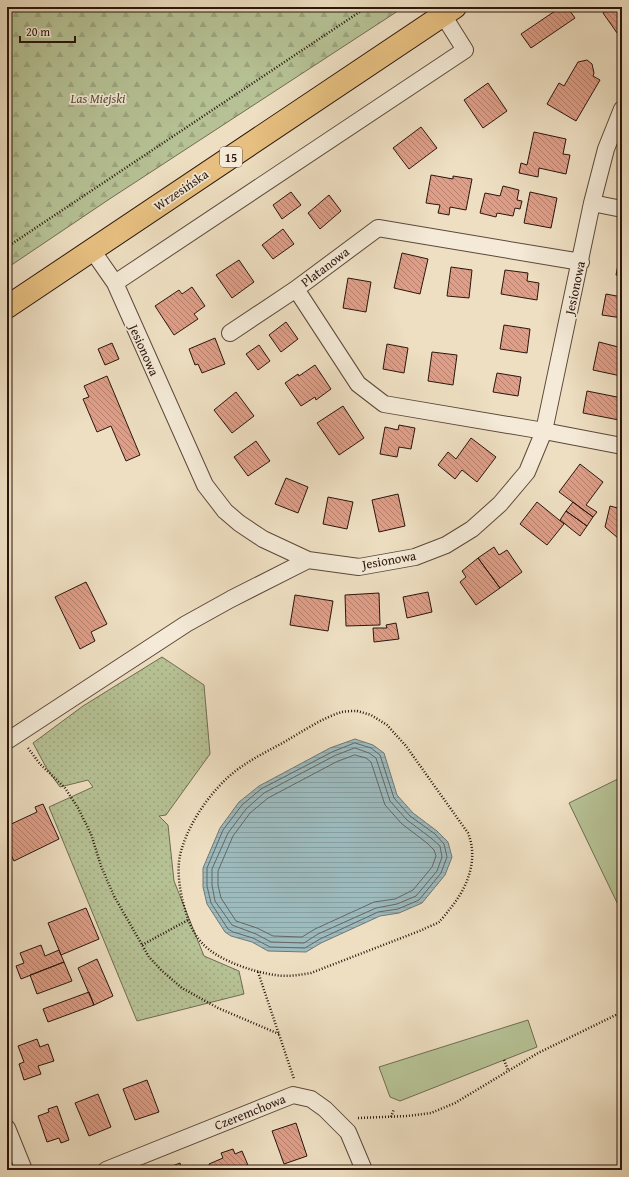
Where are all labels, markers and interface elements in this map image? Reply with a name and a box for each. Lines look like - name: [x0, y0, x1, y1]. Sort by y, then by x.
- scale bar: [20, 18, 75, 44]
- text: 20 m: [26, 23, 50, 40]
- park label: Las Miejski: [70, 89, 126, 108]
- road number: 15: [220, 147, 242, 167]
- street label: Wrzesińska: [150, 164, 213, 215]
- street label: Platanowa: [297, 242, 354, 292]
- street label: Jesionowa: [560, 259, 590, 319]
- street label: Jesionowa: [123, 319, 164, 380]
- street label: Jesionowa: [359, 546, 418, 574]
- street label: Czeremchowa: [212, 1089, 289, 1135]

